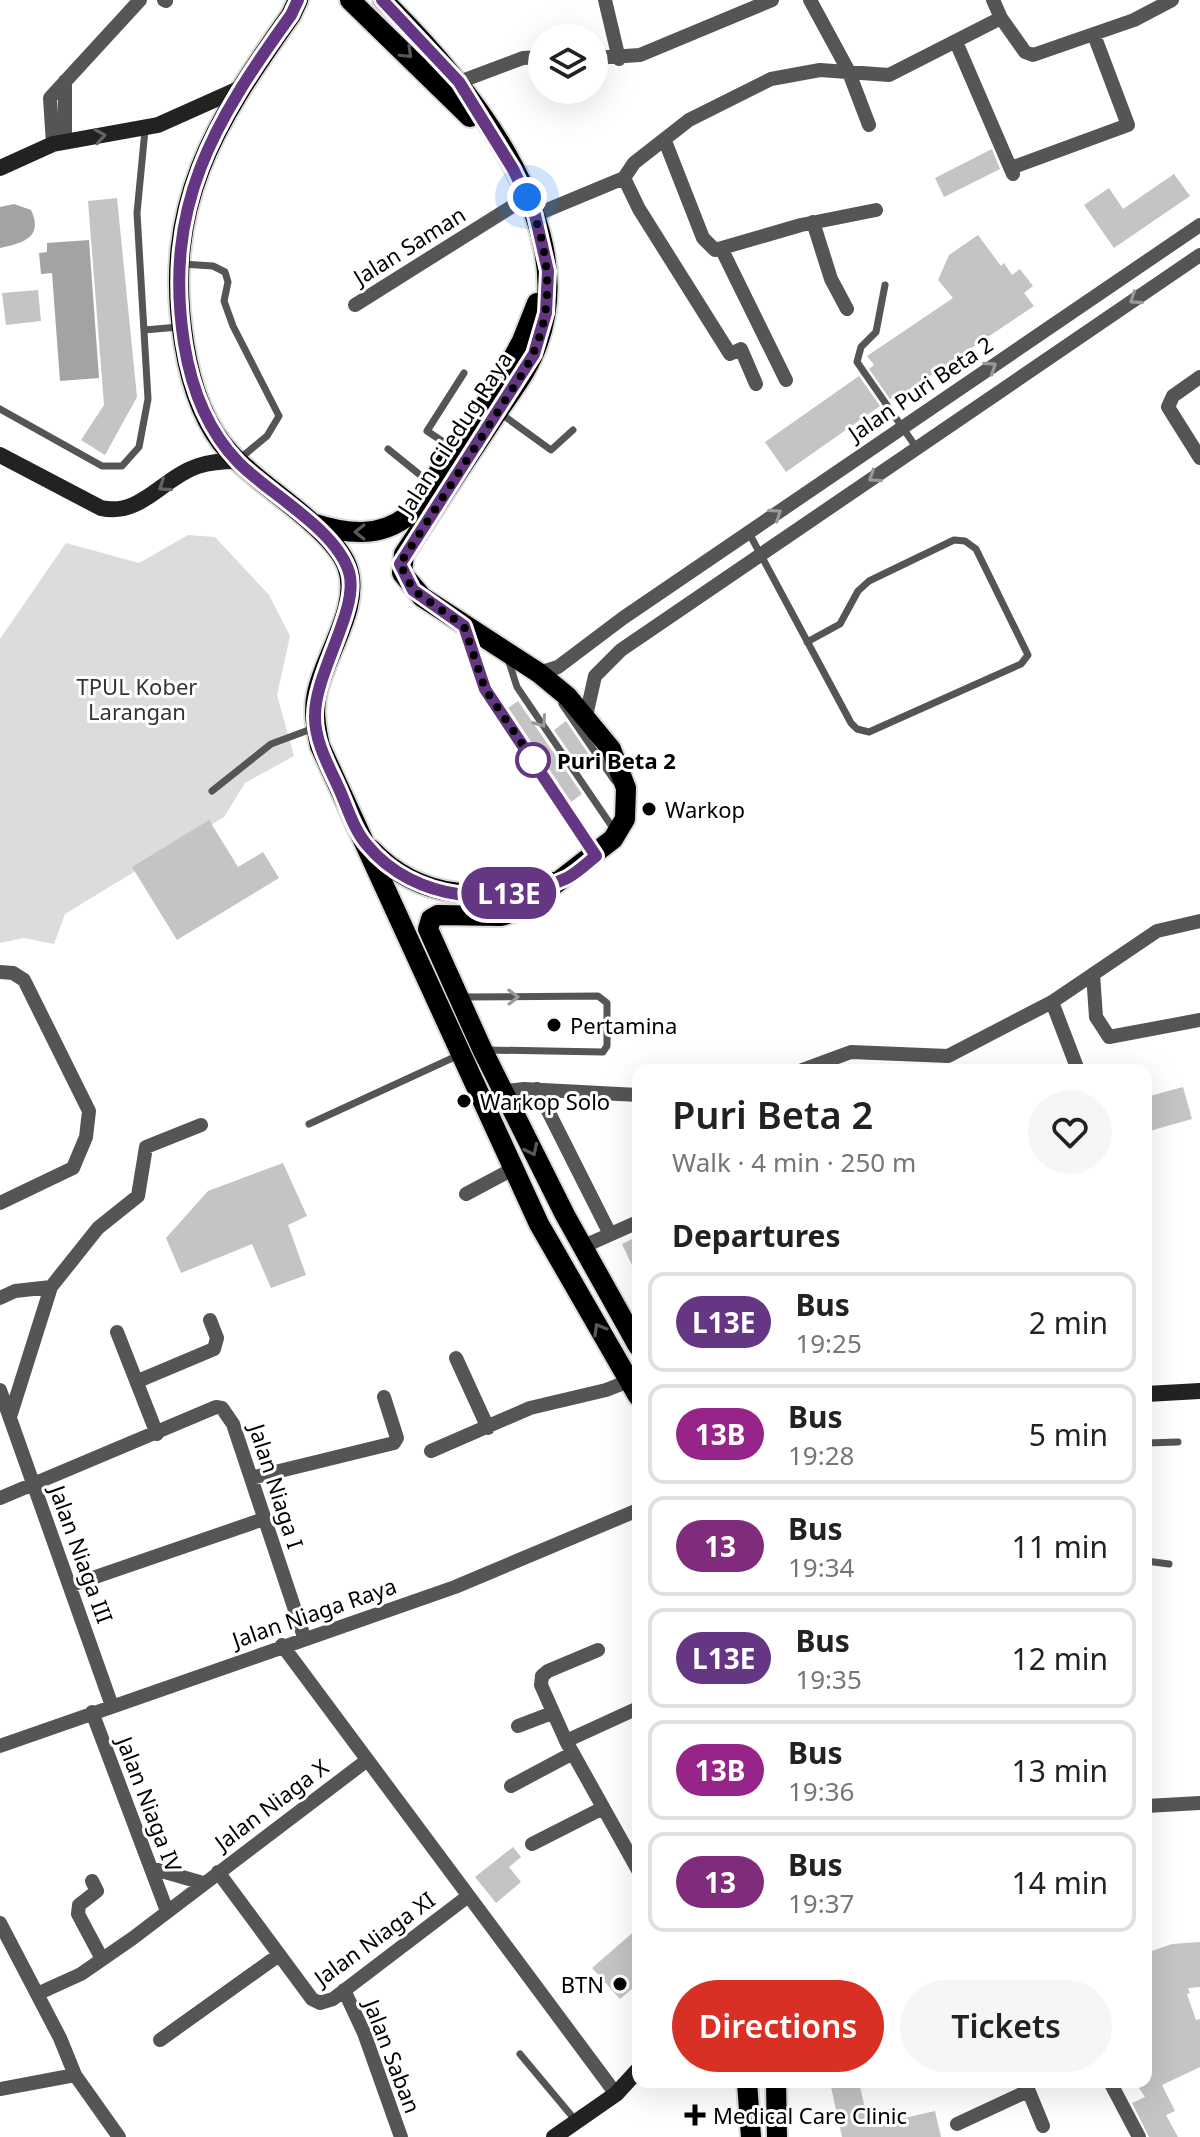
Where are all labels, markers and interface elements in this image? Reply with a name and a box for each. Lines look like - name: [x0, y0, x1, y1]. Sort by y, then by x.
- map controls: [528, 24, 608, 104]
- button: layers: [528, 24, 608, 104]
- one-way arrow: [398, 44, 412, 58]
- one-way arrow: [93, 128, 107, 145]
- your location: [507, 177, 547, 217]
- street label: Jalan Saman: [346, 199, 471, 292]
- one-way arrow: [1130, 289, 1144, 304]
- street label: Jalan Puri Beta 2: [840, 328, 998, 449]
- street label: Jalan Ciledug Raya: [389, 345, 518, 522]
- one-way arrow: [982, 361, 996, 376]
- one-way arrow: [869, 467, 883, 482]
- one-way arrow: [159, 476, 173, 491]
- one-way arrow: [768, 509, 782, 524]
- one-way arrow: [353, 523, 366, 541]
- park label: TPUL Kober Larangan: [77, 671, 197, 726]
- one-way arrow: [531, 714, 546, 728]
- marker: Puri Beta 2: [516, 743, 550, 777]
- place label: Puri Beta 2: [557, 745, 676, 775]
- place label: Warkop: [665, 794, 745, 824]
- marker: Warkop: [640, 800, 658, 818]
- line badge: L13E: [453, 867, 565, 919]
- text: L13E: [477, 874, 541, 912]
- one-way arrow: [507, 988, 520, 1005]
- place label: Pertamina: [570, 1010, 677, 1040]
- marker: Pertamina: [545, 1016, 563, 1034]
- place label: Warkop Solo: [480, 1086, 610, 1116]
- text: Puri Beta 2: [672, 1088, 873, 1140]
- button: heart: [1028, 1090, 1112, 1174]
- marker: Warkop Solo: [455, 1092, 473, 1110]
- one-way arrow: [523, 1141, 538, 1156]
- text: Walk · 4 min · 250 m: [672, 1144, 916, 1180]
- text: Departures: [672, 1215, 841, 1256]
- text: Bus: [795, 1284, 850, 1325]
- text: 2 min: [1029, 1302, 1108, 1343]
- text: L13E: [692, 1303, 755, 1341]
- one-way arrow: [593, 1323, 609, 1338]
- text: 19:25: [795, 1325, 862, 1361]
- text: Bus: [788, 1396, 843, 1437]
- text: 5 min: [1029, 1414, 1108, 1455]
- text: 13B: [695, 1415, 745, 1453]
- street label: Jalan Niaga I: [242, 1418, 311, 1552]
- text: 19:28: [788, 1437, 854, 1473]
- street label: Jalan Niaga III: [43, 1479, 121, 1627]
- text: Bus: [788, 1508, 843, 1549]
- text: 11 min: [1012, 1526, 1108, 1567]
- text: 13: [704, 1527, 736, 1565]
- text: 19:34: [788, 1549, 854, 1585]
- street label: Jalan Niaga Raya: [226, 1570, 400, 1655]
- text: Bus: [795, 1620, 850, 1661]
- text: 12 min: [1012, 1638, 1108, 1679]
- text: L13E: [692, 1639, 755, 1677]
- text: 19:35: [795, 1661, 862, 1697]
- street label: Jalan Niaga IV: [110, 1730, 190, 1877]
- text: Bus: [788, 1732, 843, 1773]
- text: 13 min: [1012, 1750, 1108, 1791]
- street label: Jalan Niaga X: [207, 1751, 334, 1858]
- text: 13B: [695, 1751, 745, 1789]
- text: 19:36: [788, 1773, 854, 1809]
- text: Bus: [788, 1844, 843, 1885]
- text: 14 min: [1012, 1862, 1108, 1903]
- text: 13: [704, 1863, 736, 1901]
- street label: Jalan Niaga XI: [306, 1884, 440, 1993]
- text: 19:37: [788, 1885, 854, 1921]
- place label: BTN: [561, 1969, 604, 1999]
- marker: BTN: [611, 1975, 629, 1993]
- button: Directions: [672, 1980, 884, 2072]
- button: Tickets: [900, 1980, 1112, 2072]
- street label: Jalan Saban: [357, 1993, 428, 2117]
- place label: Medical Care Clinic: [713, 2100, 907, 2130]
- marker: Medical Care Clinic: [684, 2104, 706, 2126]

